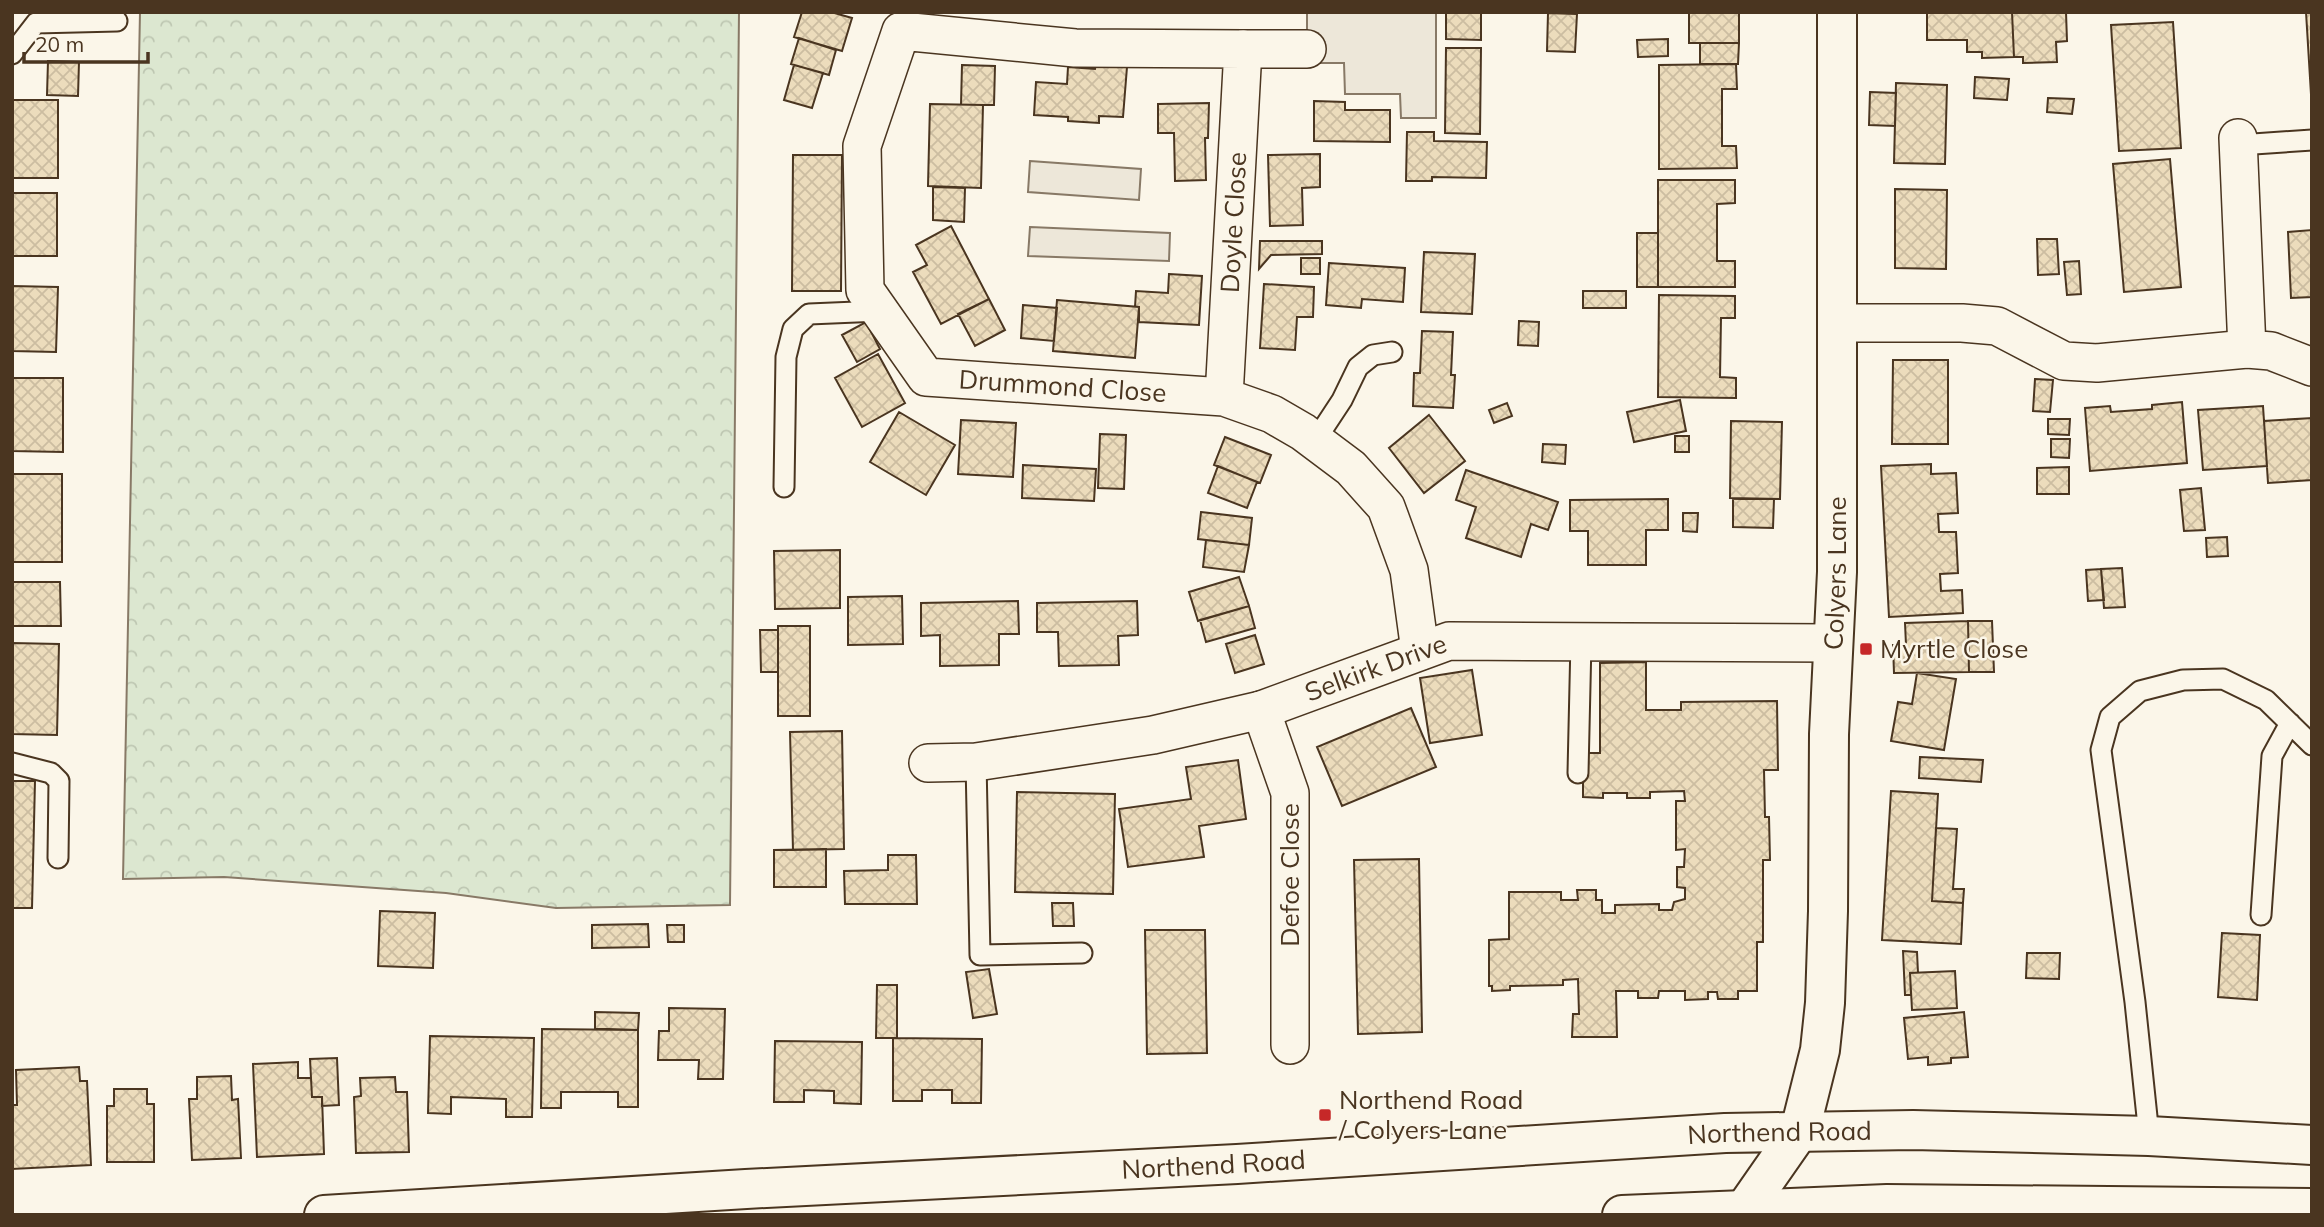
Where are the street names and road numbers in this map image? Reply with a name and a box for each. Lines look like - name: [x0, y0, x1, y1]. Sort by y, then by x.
- street label: Doyle Close: [1213, 151, 1253, 294]
- street label: Drummond Close: [958, 362, 1168, 409]
- street label: Colyers Lane: [1816, 496, 1853, 651]
- street label: Selkirk Drive: [1300, 626, 1451, 709]
- street label: Defoe Close: [1273, 803, 1306, 947]
- street label: Northend Road: [1686, 1114, 1872, 1151]
- street label: Northend Road: [1121, 1143, 1307, 1186]

